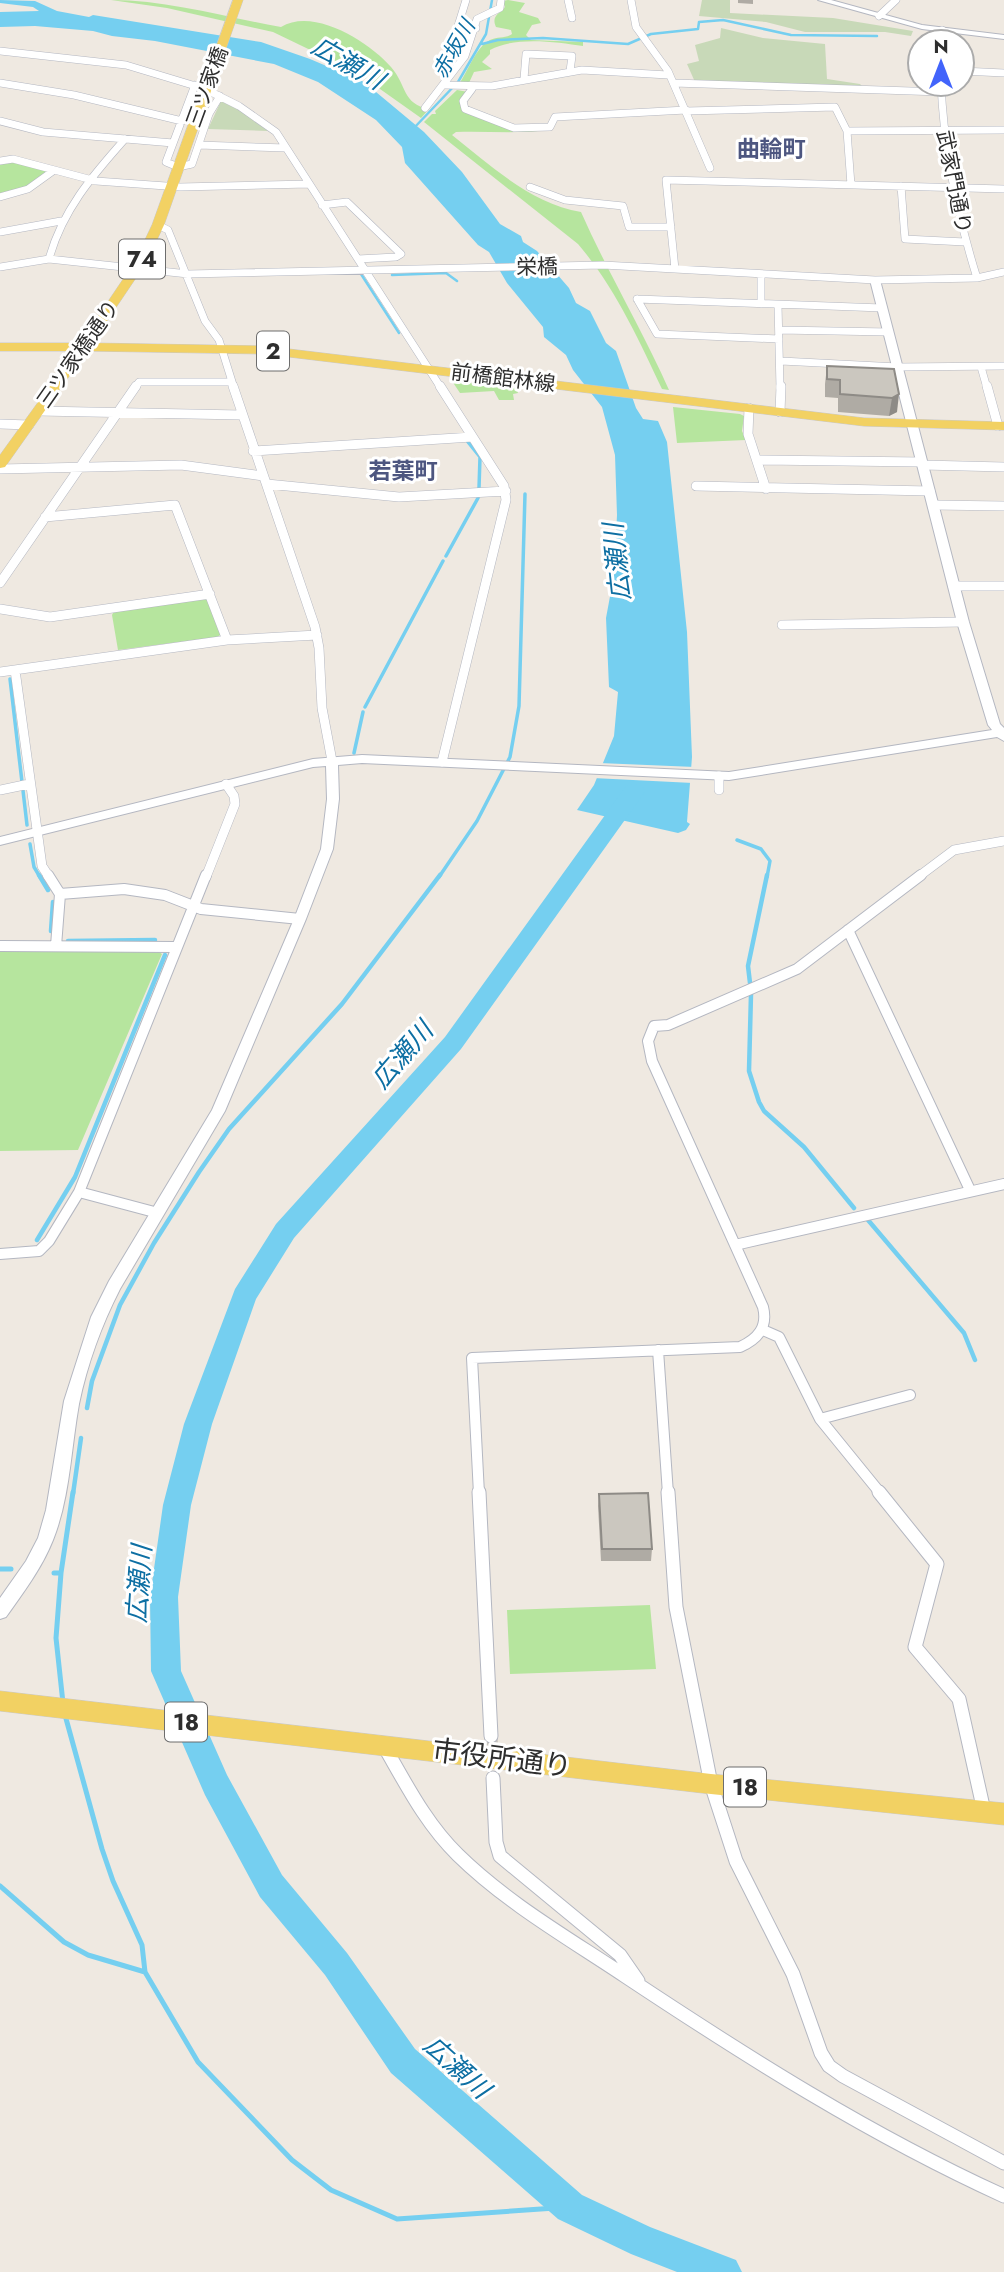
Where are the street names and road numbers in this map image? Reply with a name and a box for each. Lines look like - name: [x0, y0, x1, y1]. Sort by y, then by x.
- street label: 三ツ家橋: [179, 42, 235, 132]
- street label: 武家門通り: [929, 128, 979, 236]
- road number: 74: [119, 240, 165, 278]
- street label: 栄橋: [516, 252, 558, 282]
- street label: 三ツ家橋通り: [30, 294, 126, 414]
- road number: 2: [257, 332, 289, 370]
- street label: 前橋館林線: [449, 357, 557, 399]
- road number: 18: [165, 1702, 207, 1742]
- street label: 市役所通り: [430, 1730, 574, 1787]
- road number: 18: [724, 1768, 766, 1806]

